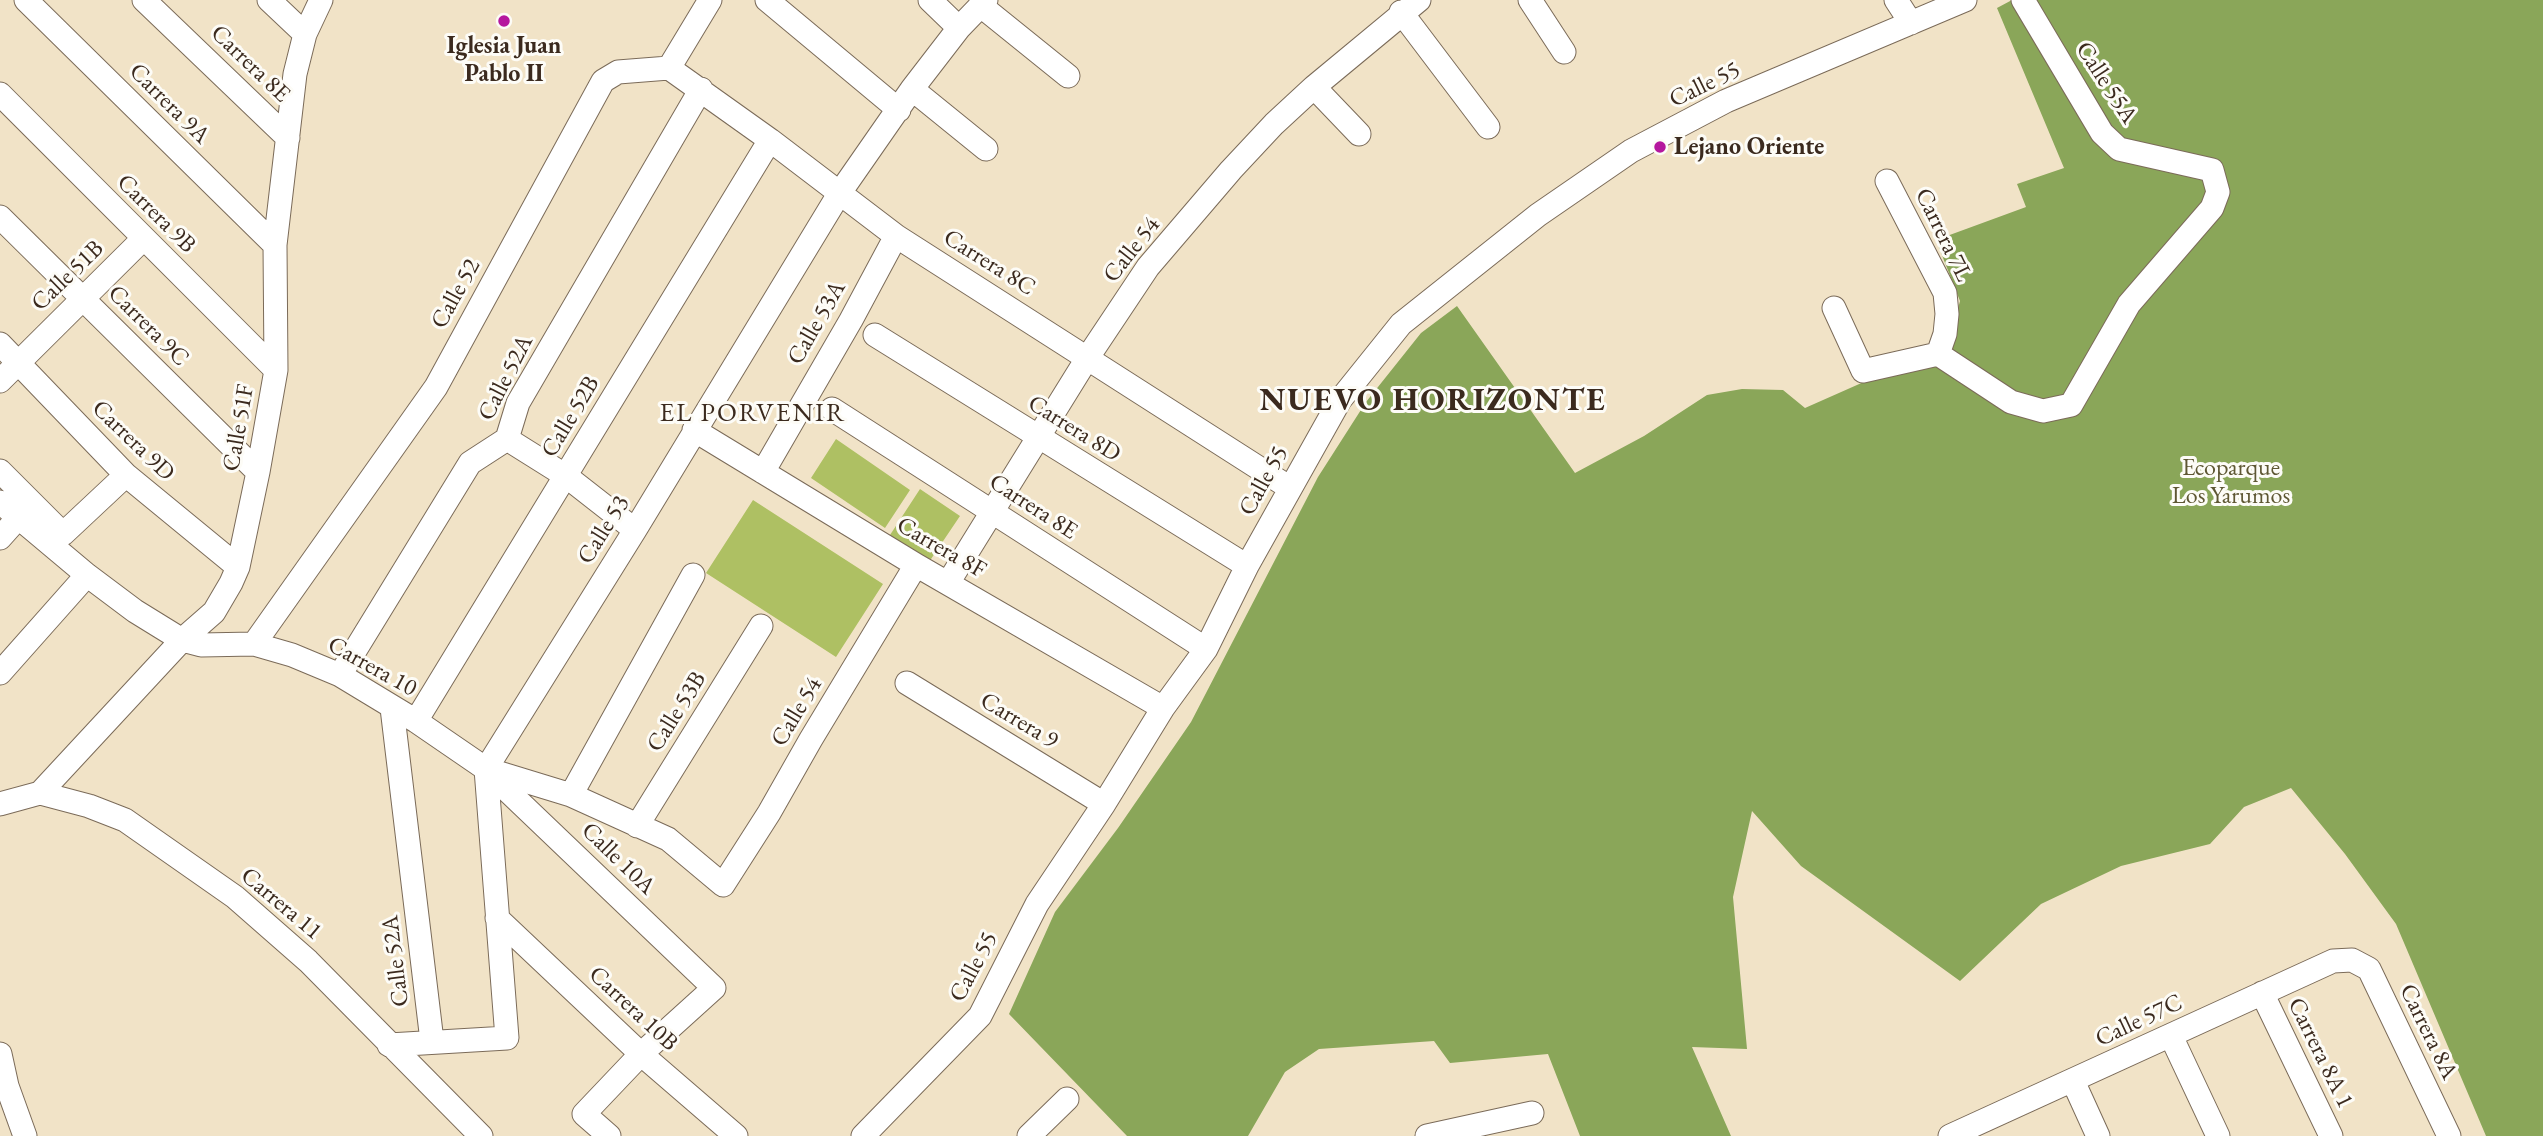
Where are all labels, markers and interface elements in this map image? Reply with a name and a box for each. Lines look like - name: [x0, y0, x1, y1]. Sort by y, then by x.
- marker: Iglesia Juan Pablo II: [496, 13, 512, 29]
- street label: Carrera 8E: [204, 19, 296, 109]
- place label: Iglesia Juan Pablo II: [447, 32, 561, 88]
- street label: Calle 55A: [2069, 37, 2143, 129]
- street label: Calle 55: [1665, 56, 1745, 114]
- street label: Carrera 9A: [123, 58, 215, 150]
- place label: Lejano Oriente: [1674, 133, 1824, 161]
- marker: Lejano Oriente: [1652, 139, 1668, 155]
- street label: Carrera 9B: [110, 168, 202, 260]
- street label: Carrera 7L: [1908, 184, 1978, 286]
- street label: Calle 54: [1097, 211, 1167, 289]
- street label: Carrera 8C: [938, 224, 1040, 302]
- street label: Calle 51B: [26, 235, 110, 317]
- street label: Calle 52: [425, 254, 487, 334]
- street label: Calle 53A: [782, 276, 852, 370]
- street label: Carrera 9C: [101, 279, 195, 373]
- street label: Calle 52A: [472, 331, 540, 425]
- street label: Calle 52B: [536, 371, 606, 463]
- street label: Calle 51F: [217, 382, 261, 474]
- district label: NUEVO HORIZONTE: [1261, 382, 1605, 420]
- street label: Carrera 8D: [1022, 389, 1126, 469]
- street label: Carrera 9D: [86, 395, 180, 487]
- district label: EL PORVENIR: [661, 398, 845, 430]
- street label: Calle 55: [1233, 441, 1295, 521]
- park label: Ecoparque Los Yarumos: [2172, 454, 2290, 510]
- street label: Carrera 8E: [983, 468, 1083, 546]
- street label: Calle 53: [572, 490, 636, 570]
- street label: Carrera 8F: [891, 511, 991, 585]
- street label: Carrera 10: [322, 631, 422, 703]
- street label: Calle 53B: [641, 666, 713, 758]
- street label: Calle 54: [765, 672, 829, 752]
- street label: Carrera 9: [975, 687, 1063, 755]
- street label: Calle 10A: [575, 817, 661, 901]
- street label: Carrera 11: [234, 862, 328, 946]
- street label: Calle 52A: [376, 914, 416, 1008]
- street label: Calle 55: [944, 927, 1004, 1007]
- street label: Carrera 10B: [582, 960, 684, 1058]
- street label: Carrera 8A: [2393, 980, 2463, 1084]
- street label: Calle 57C: [2091, 988, 2187, 1054]
- street label: Carrera 8A 1: [2281, 993, 2359, 1113]

